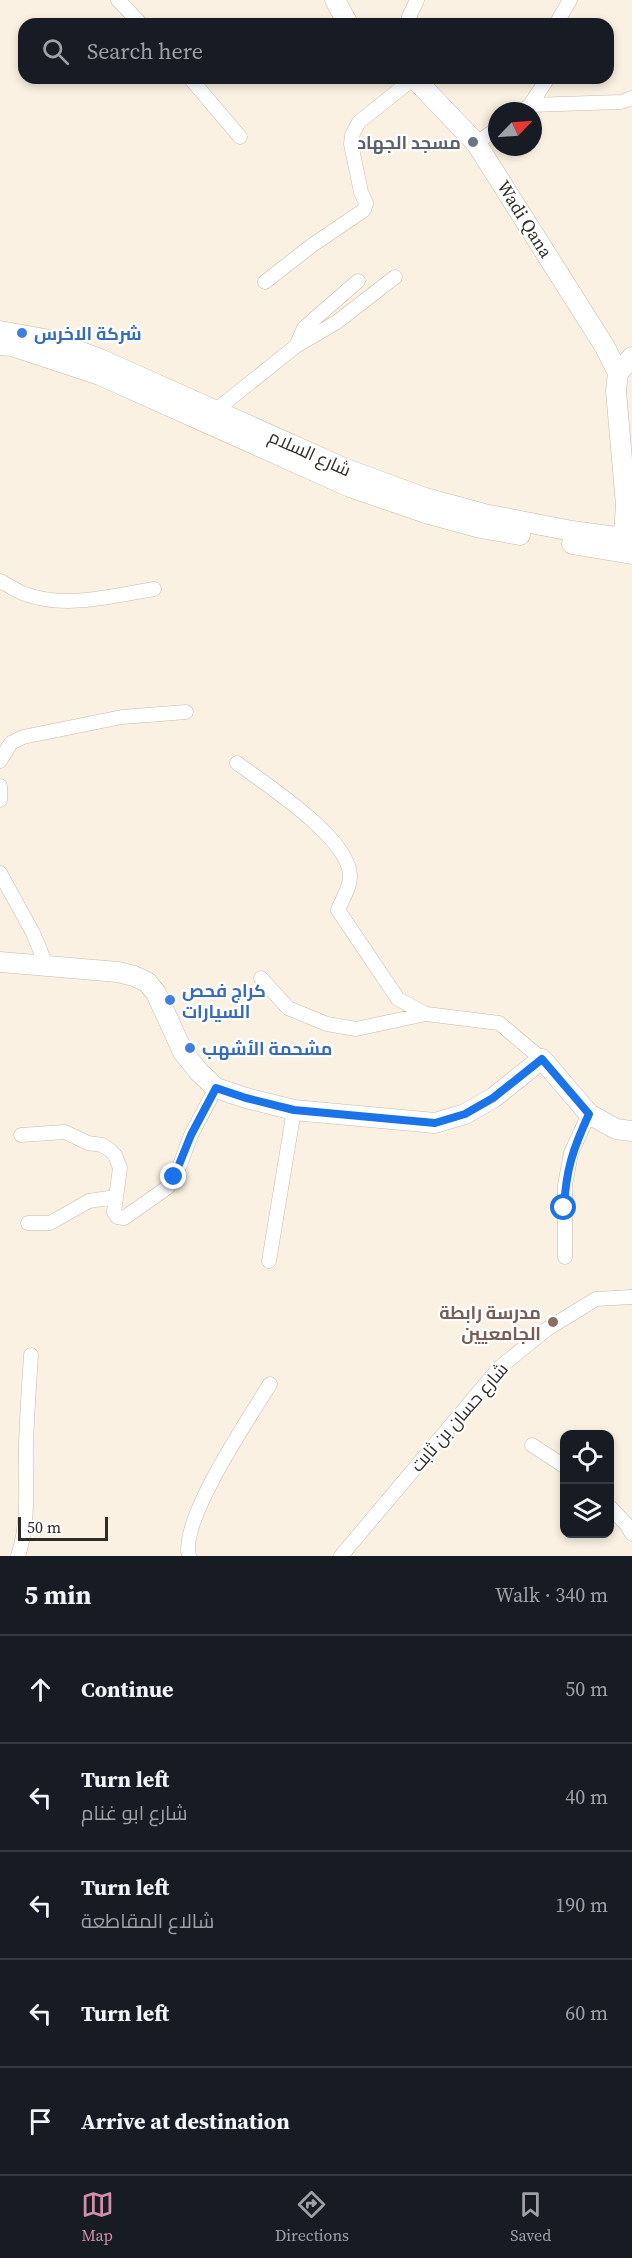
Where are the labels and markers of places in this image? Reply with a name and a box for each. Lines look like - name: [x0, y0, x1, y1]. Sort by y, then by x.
- place label: مسجد الجهاد: [357, 130, 461, 155]
- marker: مسجد الجهاد: [466, 135, 480, 149]
- place label: شركة الاخرس: [34, 321, 142, 346]
- marker: شركة الاخرس: [15, 326, 29, 340]
- place label: كراج فحص السيارات: [182, 978, 266, 1024]
- marker: كراج فحص السيارات: [163, 993, 177, 1007]
- place label: مشحمة الأشهب: [202, 1036, 332, 1061]
- marker: مشحمة الأشهب: [183, 1041, 197, 1055]
- place label: مدرسة رابطة الجامعيين: [439, 1300, 541, 1346]
- marker: مدرسة رابطة الجامعيين: [546, 1315, 560, 1329]

